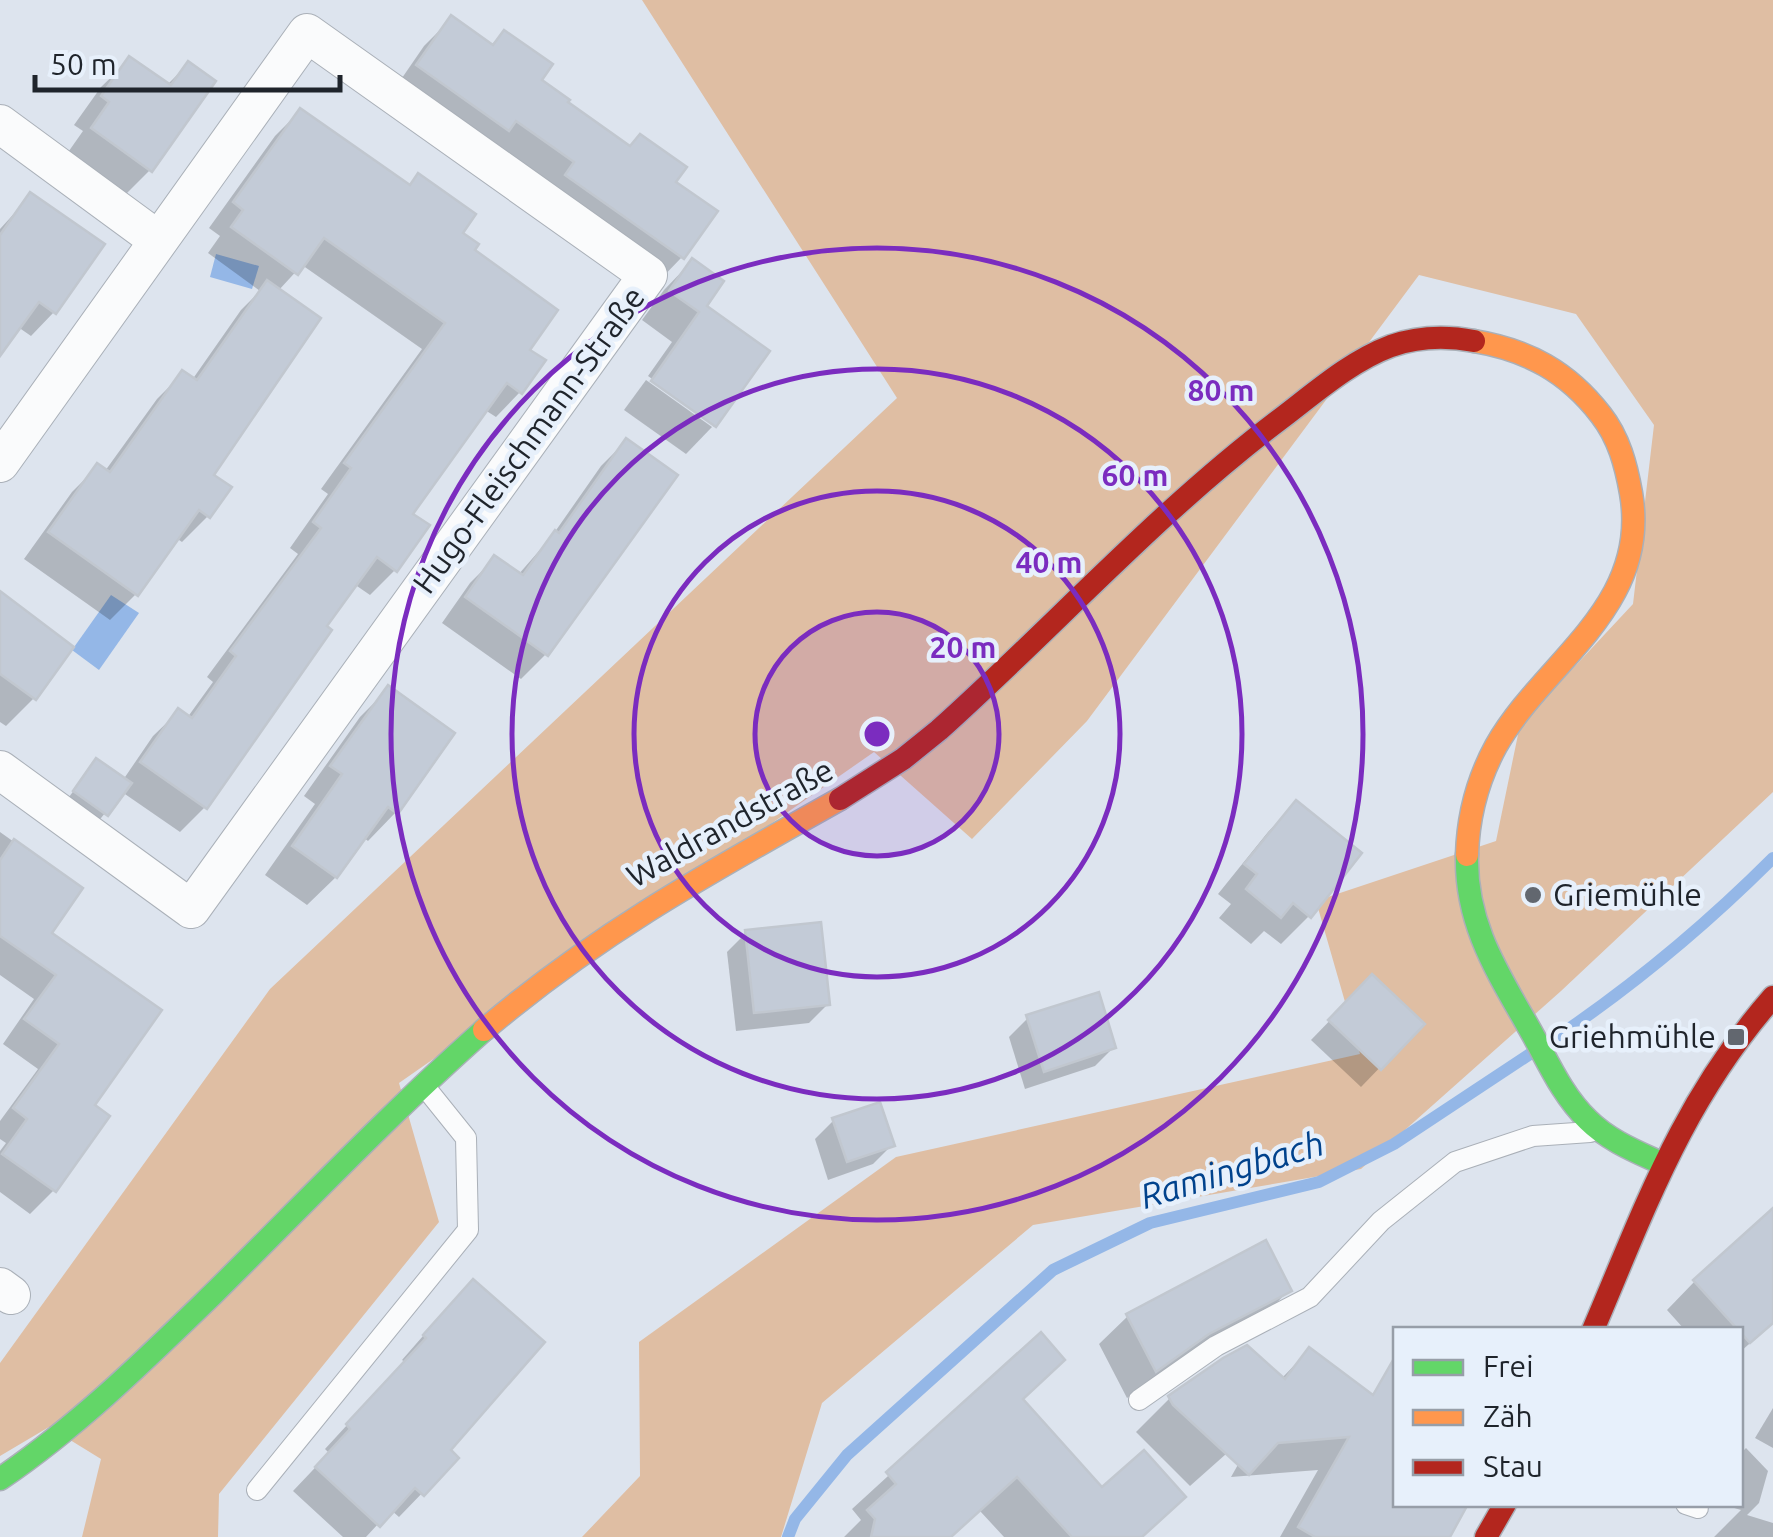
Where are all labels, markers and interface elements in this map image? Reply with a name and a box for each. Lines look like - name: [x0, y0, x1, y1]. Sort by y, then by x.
- scale bar: [35, 30, 340, 92]
- text: 50 m: [50, 47, 117, 81]
- street label: Hugo-Fleischmann-Straße: [405, 279, 651, 599]
- text: 80 m: [1188, 373, 1254, 407]
- text: 60 m: [1102, 458, 1168, 492]
- text: 40 m: [1016, 545, 1082, 579]
- text: 20 m: [930, 630, 996, 664]
- centre of rings: [859, 716, 895, 752]
- street label: Waldrandstraße: [620, 751, 839, 894]
- place label: Griemühle: [1553, 876, 1702, 912]
- marker: Griemühle: [1522, 884, 1544, 906]
- place label: Griehmühle: [1549, 1018, 1716, 1054]
- marker: Griehmühle: [1725, 1026, 1747, 1048]
- water label: Ramingbach: [1135, 1122, 1328, 1216]
- legend: [1393, 1327, 1743, 1507]
- text: Frei: [1483, 1349, 1533, 1383]
- text: Zäh: [1483, 1399, 1533, 1433]
- text: Stau: [1483, 1449, 1543, 1483]

